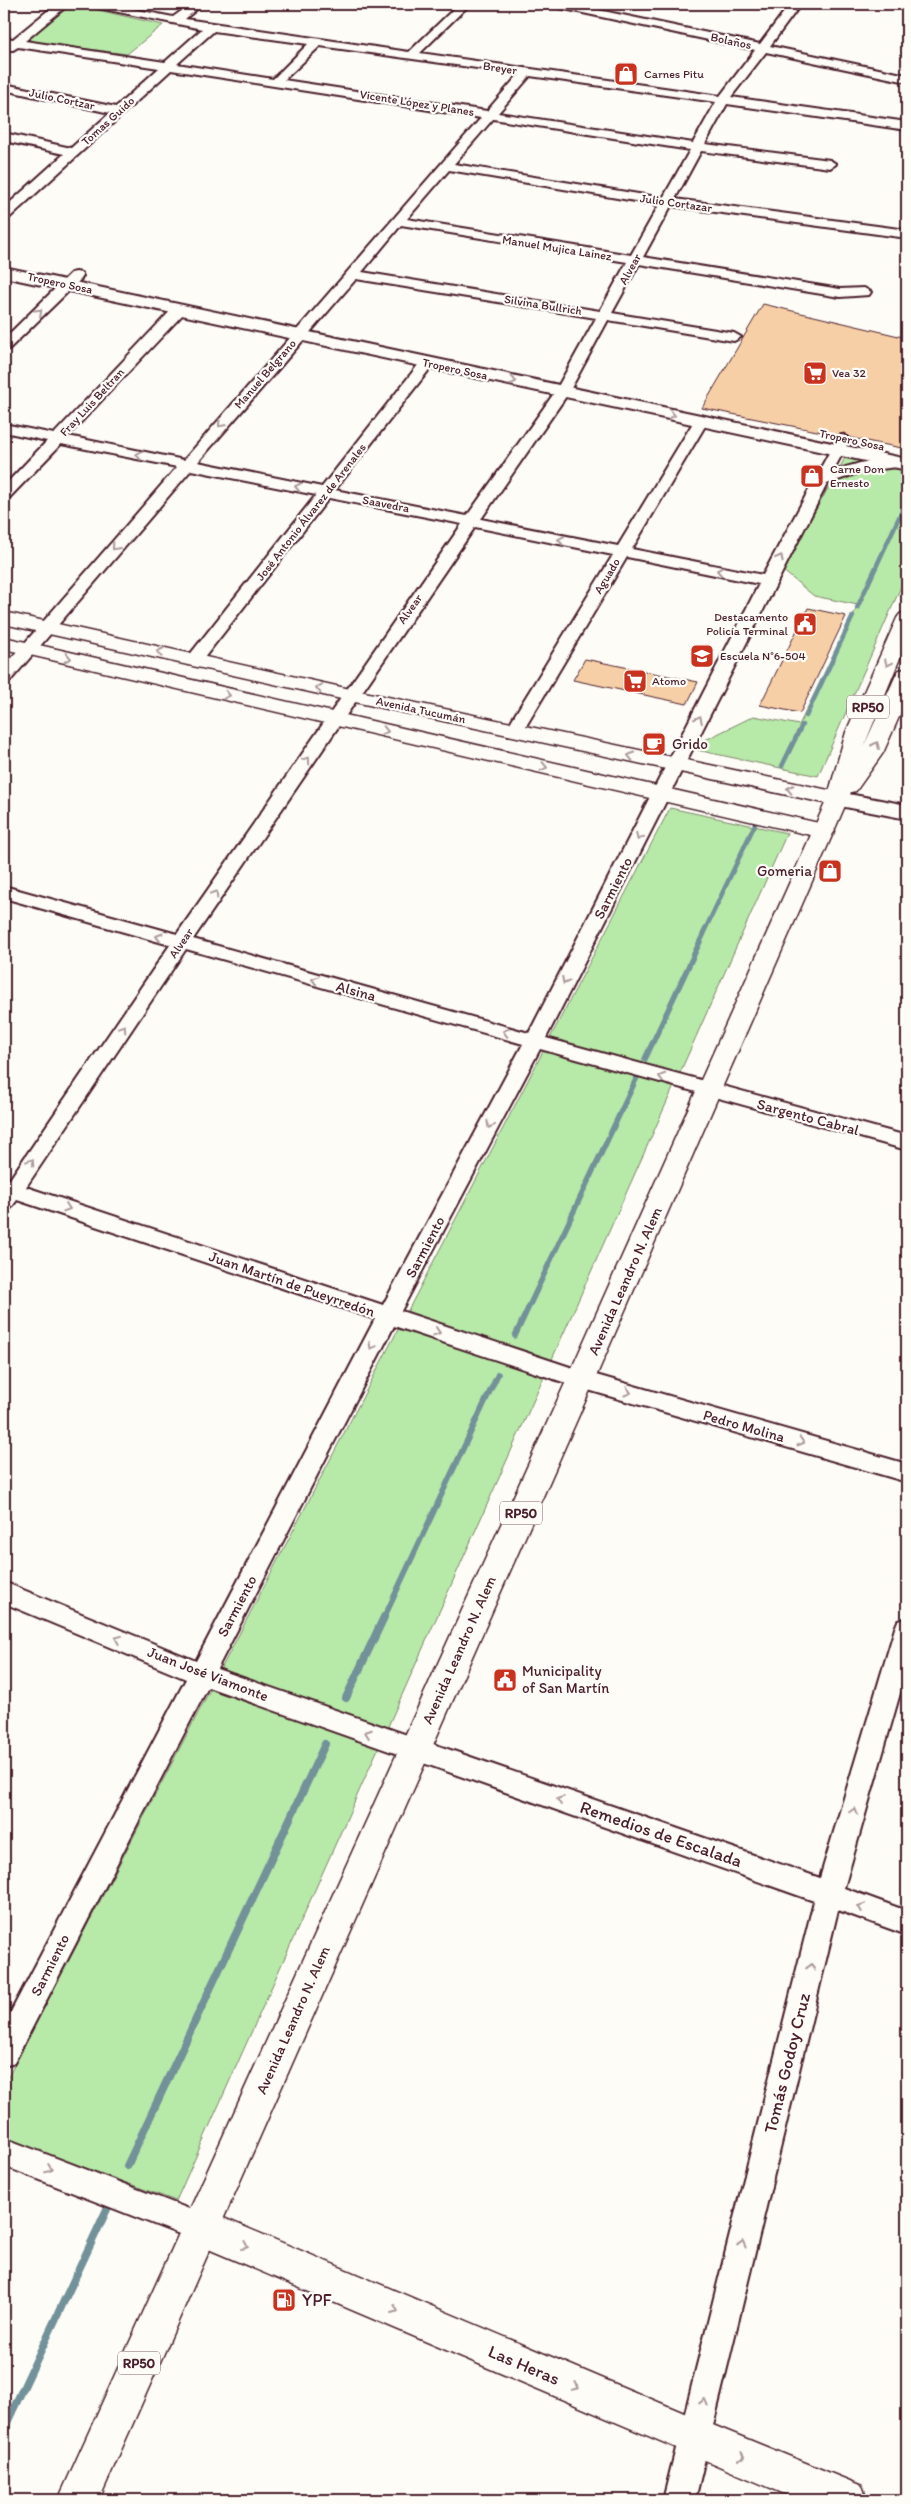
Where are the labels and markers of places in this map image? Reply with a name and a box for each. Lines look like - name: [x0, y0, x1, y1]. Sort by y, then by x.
- shop icon: Carnes Pitu: [613, 61, 639, 87]
- place label: Carnes Pitu: [644, 67, 704, 81]
- supermarket icon: Vea 32: [802, 360, 828, 386]
- place label: Vea 32: [832, 366, 866, 380]
- place label: Carne Don Ernesto: [830, 462, 884, 490]
- shop icon: Carne Don Ernesto: [799, 463, 825, 489]
- place label: Destacamento Policía Terminal: [706, 610, 789, 638]
- public building icon: Destacamento Policía Terminal: [792, 611, 818, 637]
- school or university icon: Escuela N°6-504: [689, 643, 715, 669]
- place label: Escuela N°6-504: [720, 649, 806, 663]
- supermarket icon: Atomo: [622, 668, 648, 694]
- place label: Atomo: [652, 674, 686, 688]
- cafe icon: Grido: [641, 731, 667, 757]
- place label: Grido: [672, 735, 708, 753]
- shop icon: Gomeria: [817, 858, 843, 884]
- place label: Gomeria: [757, 862, 812, 880]
- place label: Municipality of San Martín: [522, 1662, 609, 1697]
- public building icon: Municipality of San Martín: [492, 1667, 518, 1693]
- fuel station icon: YPF: [271, 2287, 297, 2313]
- place label: YPF: [302, 2289, 333, 2311]

